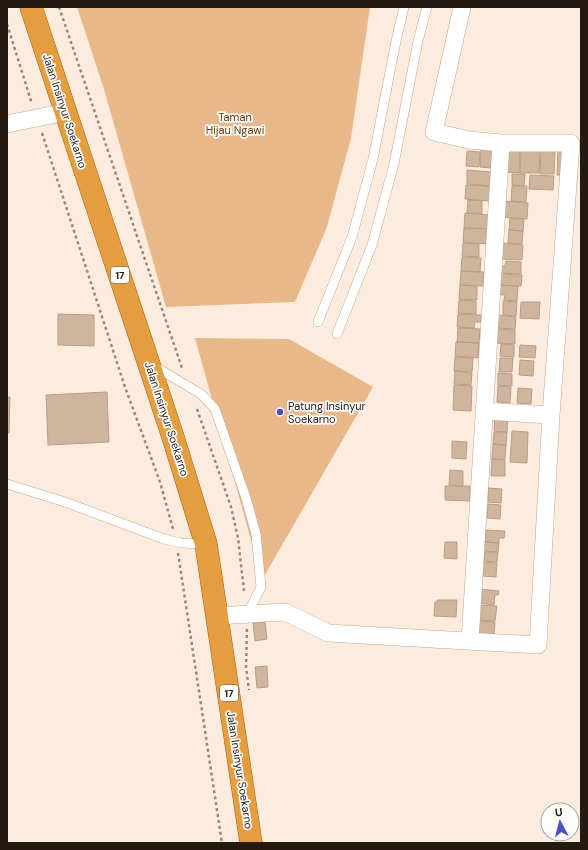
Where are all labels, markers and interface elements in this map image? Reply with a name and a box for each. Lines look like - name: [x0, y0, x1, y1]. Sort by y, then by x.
- street label: Jalan Insinyur Soekarno: [40, 52, 90, 170]
- park label: Taman Hijau Ngawi: [206, 110, 264, 137]
- road number: 17: [111, 267, 129, 283]
- street label: Jalan Insinyur Soekarno: [142, 360, 192, 478]
- place label: Patung Insinyur Soekarno: [288, 399, 366, 426]
- marker: Patung Insinyur Soekarno: [275, 407, 285, 417]
- road number: 17: [220, 685, 238, 701]
- street label: Jalan Insinyur Soekarno: [224, 710, 256, 830]
- north arrow: [540, 802, 580, 842]
- text: U: [554, 805, 563, 819]

